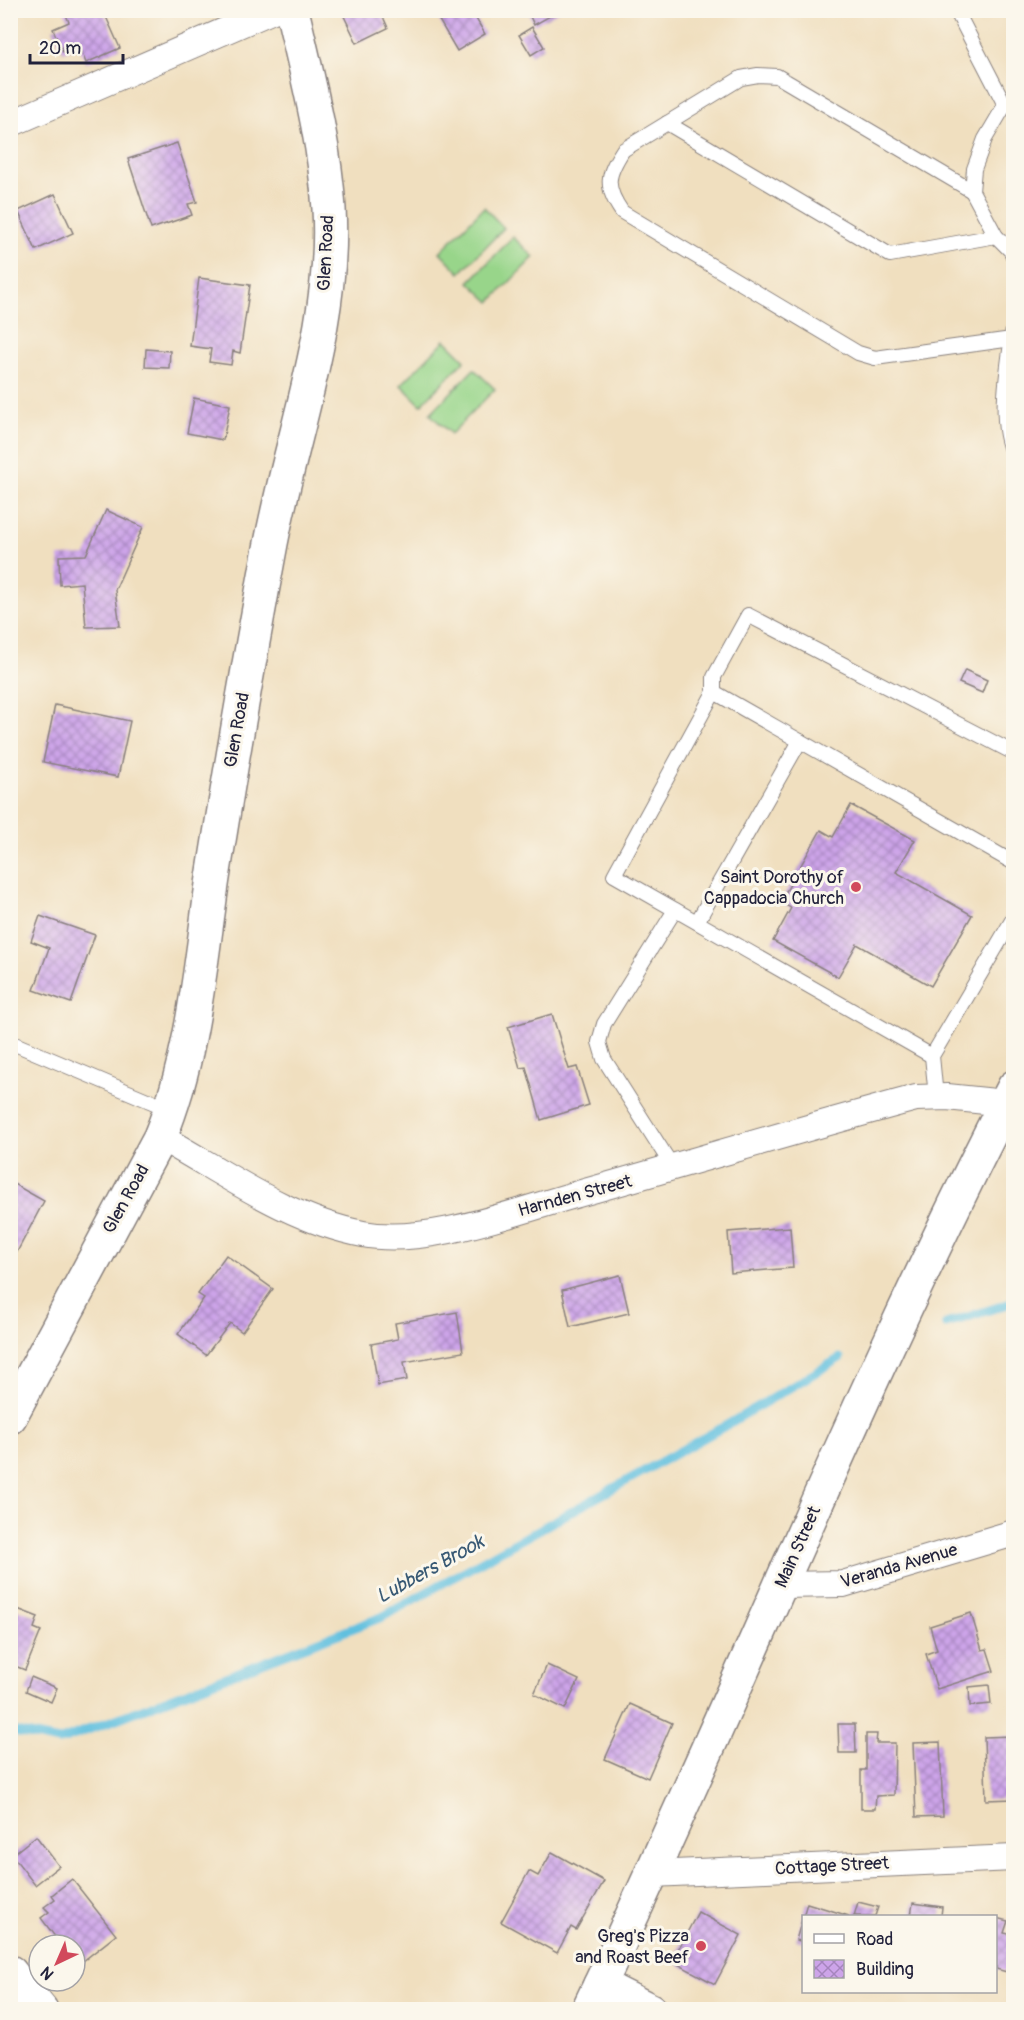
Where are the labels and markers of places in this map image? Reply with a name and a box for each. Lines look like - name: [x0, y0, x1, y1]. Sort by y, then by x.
- place label: Saint Dorothy of Cappadocia Church: [704, 866, 845, 910]
- marker: Saint Dorothy of Cappadocia Church: [849, 880, 863, 894]
- place label: Greg's Pizza and Roast Beef: [575, 1925, 690, 1969]
- marker: Greg's Pizza and Roast Beef: [694, 1939, 708, 1953]

